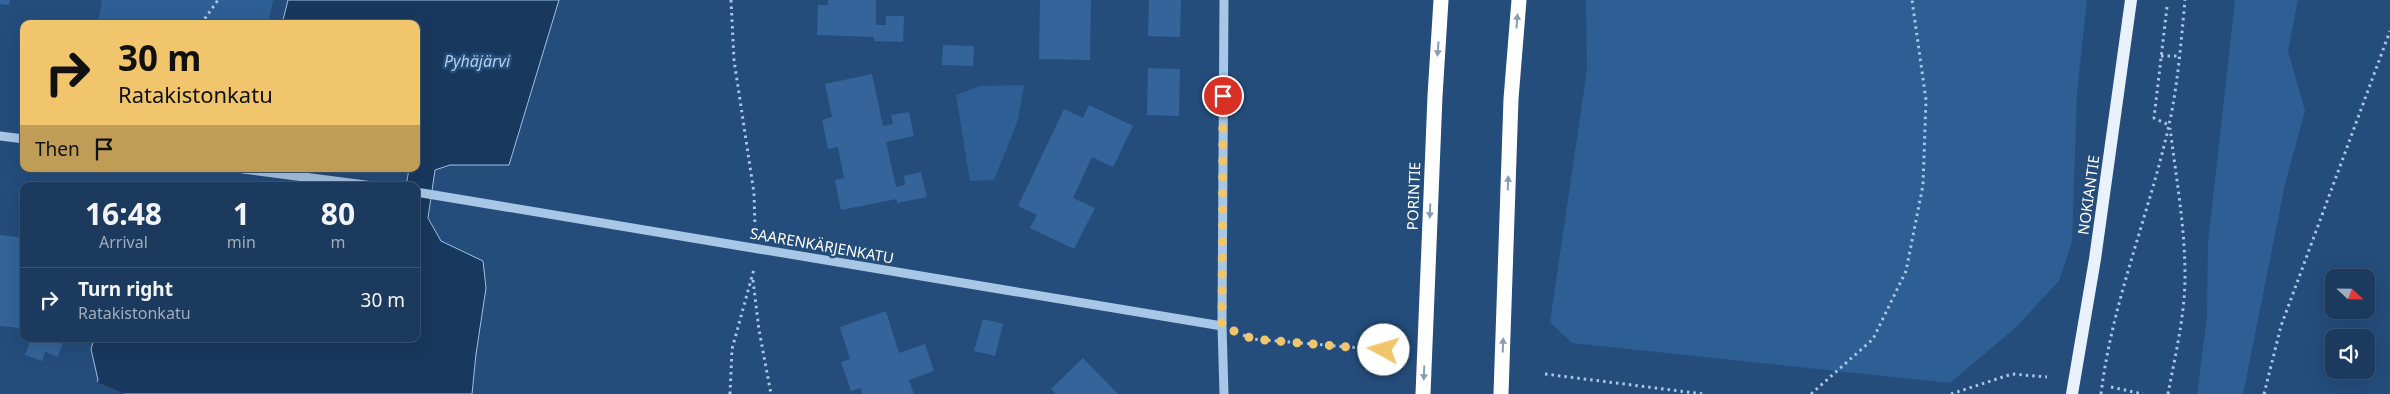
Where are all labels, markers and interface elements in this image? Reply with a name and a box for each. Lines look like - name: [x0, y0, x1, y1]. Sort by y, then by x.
- one-way arrow: [1514, 12, 1522, 28]
- text: 30 m: [118, 34, 201, 81]
- icon: right: [35, 40, 100, 105]
- one-way arrow: [1434, 41, 1442, 57]
- water label: Pyhäjärvi: [444, 50, 511, 72]
- pin: [1202, 75, 1244, 117]
- text: Ratakistonkatu: [118, 79, 273, 109]
- icon: arrive: [1209, 82, 1237, 110]
- icon: arrive: [90, 135, 118, 163]
- text: Then: [35, 136, 80, 162]
- street label: NOKIANTIE: [2073, 154, 2103, 236]
- street label: PORINTIE: [1402, 161, 1424, 231]
- one-way arrow: [1505, 175, 1513, 191]
- text: 16:48: [85, 193, 162, 234]
- text: 1: [233, 193, 250, 234]
- text: 80: [321, 193, 355, 234]
- one-way arrow: [1426, 203, 1434, 219]
- street label: SAARENKÄRJENKATU: [749, 223, 895, 267]
- text: Arrival: [99, 231, 148, 253]
- text: min: [227, 231, 256, 253]
- text: m: [330, 231, 345, 253]
- north arrow: [2325, 269, 2375, 319]
- map controls: [2325, 269, 2375, 379]
- text: Turn right: [78, 276, 173, 302]
- icon: right: [35, 286, 63, 314]
- text: 30 m: [361, 287, 405, 313]
- text: Ratakistonkatu: [78, 302, 191, 324]
- position arrow: [1357, 323, 1409, 375]
- button: sound: [2325, 329, 2375, 379]
- one-way arrow: [1499, 337, 1507, 353]
- one-way arrow: [1419, 366, 1427, 382]

